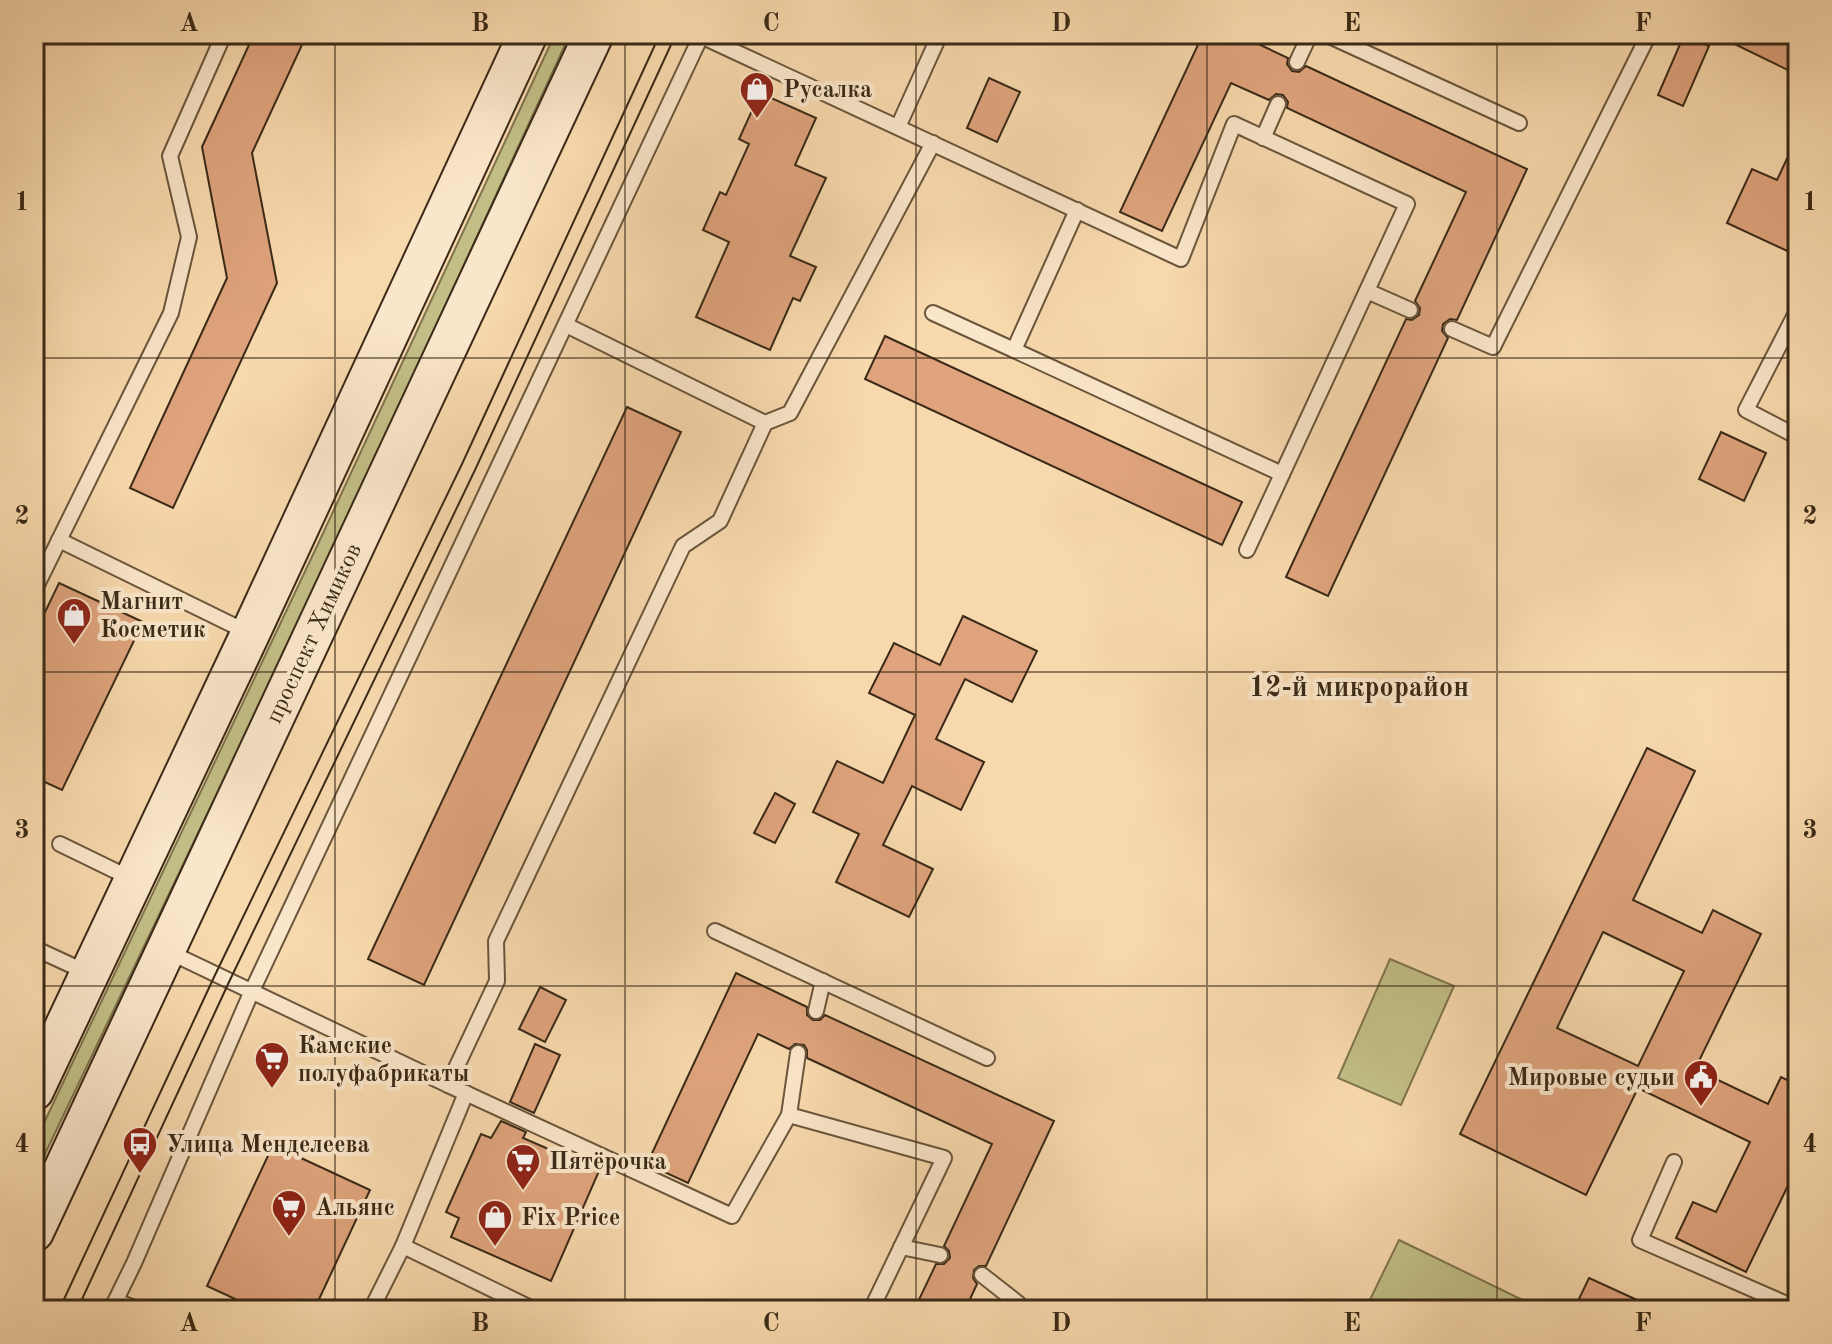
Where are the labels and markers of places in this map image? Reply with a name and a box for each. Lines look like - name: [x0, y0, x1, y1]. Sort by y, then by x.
- shop icon: Русалка: [738, 70, 776, 120]
- place label: Русалка: [783, 79, 872, 103]
- place label: Магнит Косметик: [100, 591, 206, 643]
- shop icon: Магнит Косметик: [55, 596, 93, 646]
- place label: Камские полуфабрикаты: [298, 1035, 469, 1087]
- supermarket icon: Камские полуфабрикаты: [253, 1040, 291, 1090]
- public building icon: Мировые судьи: [1682, 1058, 1720, 1108]
- place label: Мировые судьи: [1508, 1067, 1675, 1091]
- bus stop icon: Улица Менделеева: [121, 1125, 159, 1175]
- place label: Улица Менделеева: [166, 1134, 370, 1158]
- supermarket icon: Пятёрочка: [504, 1142, 542, 1192]
- place label: Пятёрочка: [549, 1151, 667, 1175]
- supermarket icon: Альянс: [270, 1188, 308, 1238]
- place label: Альянс: [315, 1197, 395, 1221]
- shop icon: Fix Price: [476, 1198, 514, 1248]
- place label: Fix Price: [521, 1207, 620, 1231]

